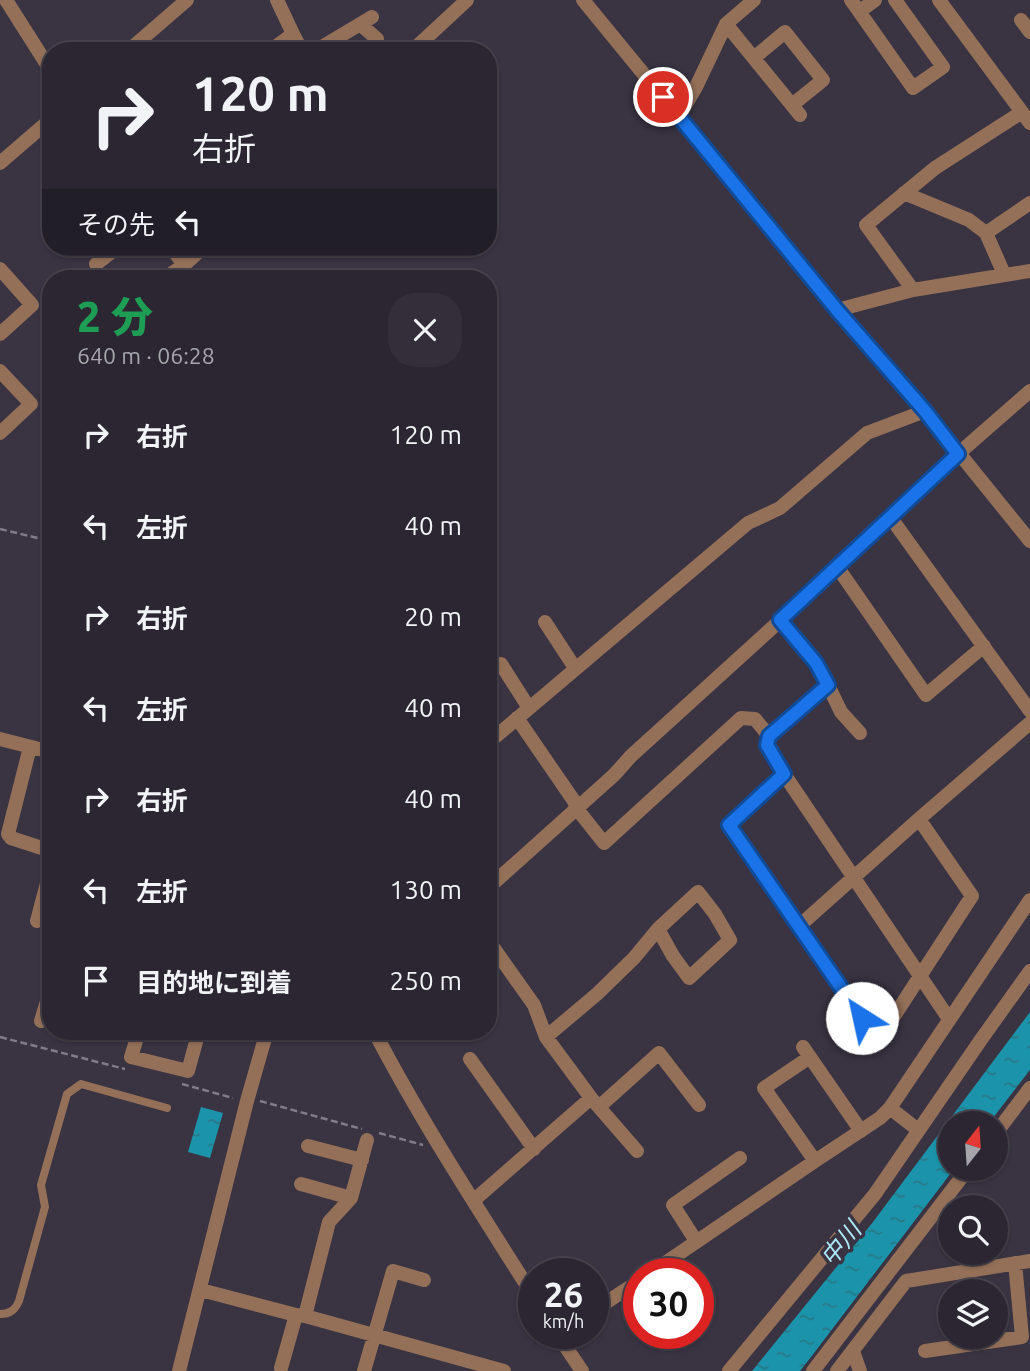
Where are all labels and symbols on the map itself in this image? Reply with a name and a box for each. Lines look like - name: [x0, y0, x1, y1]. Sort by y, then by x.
- pin: [633, 67, 693, 127]
- position arrow: [825, 981, 899, 1055]
- north arrow: [938, 1111, 1008, 1181]
- water label: 中川: [815, 1214, 868, 1271]
- speed limit sign: 30: [623, 1258, 714, 1349]

